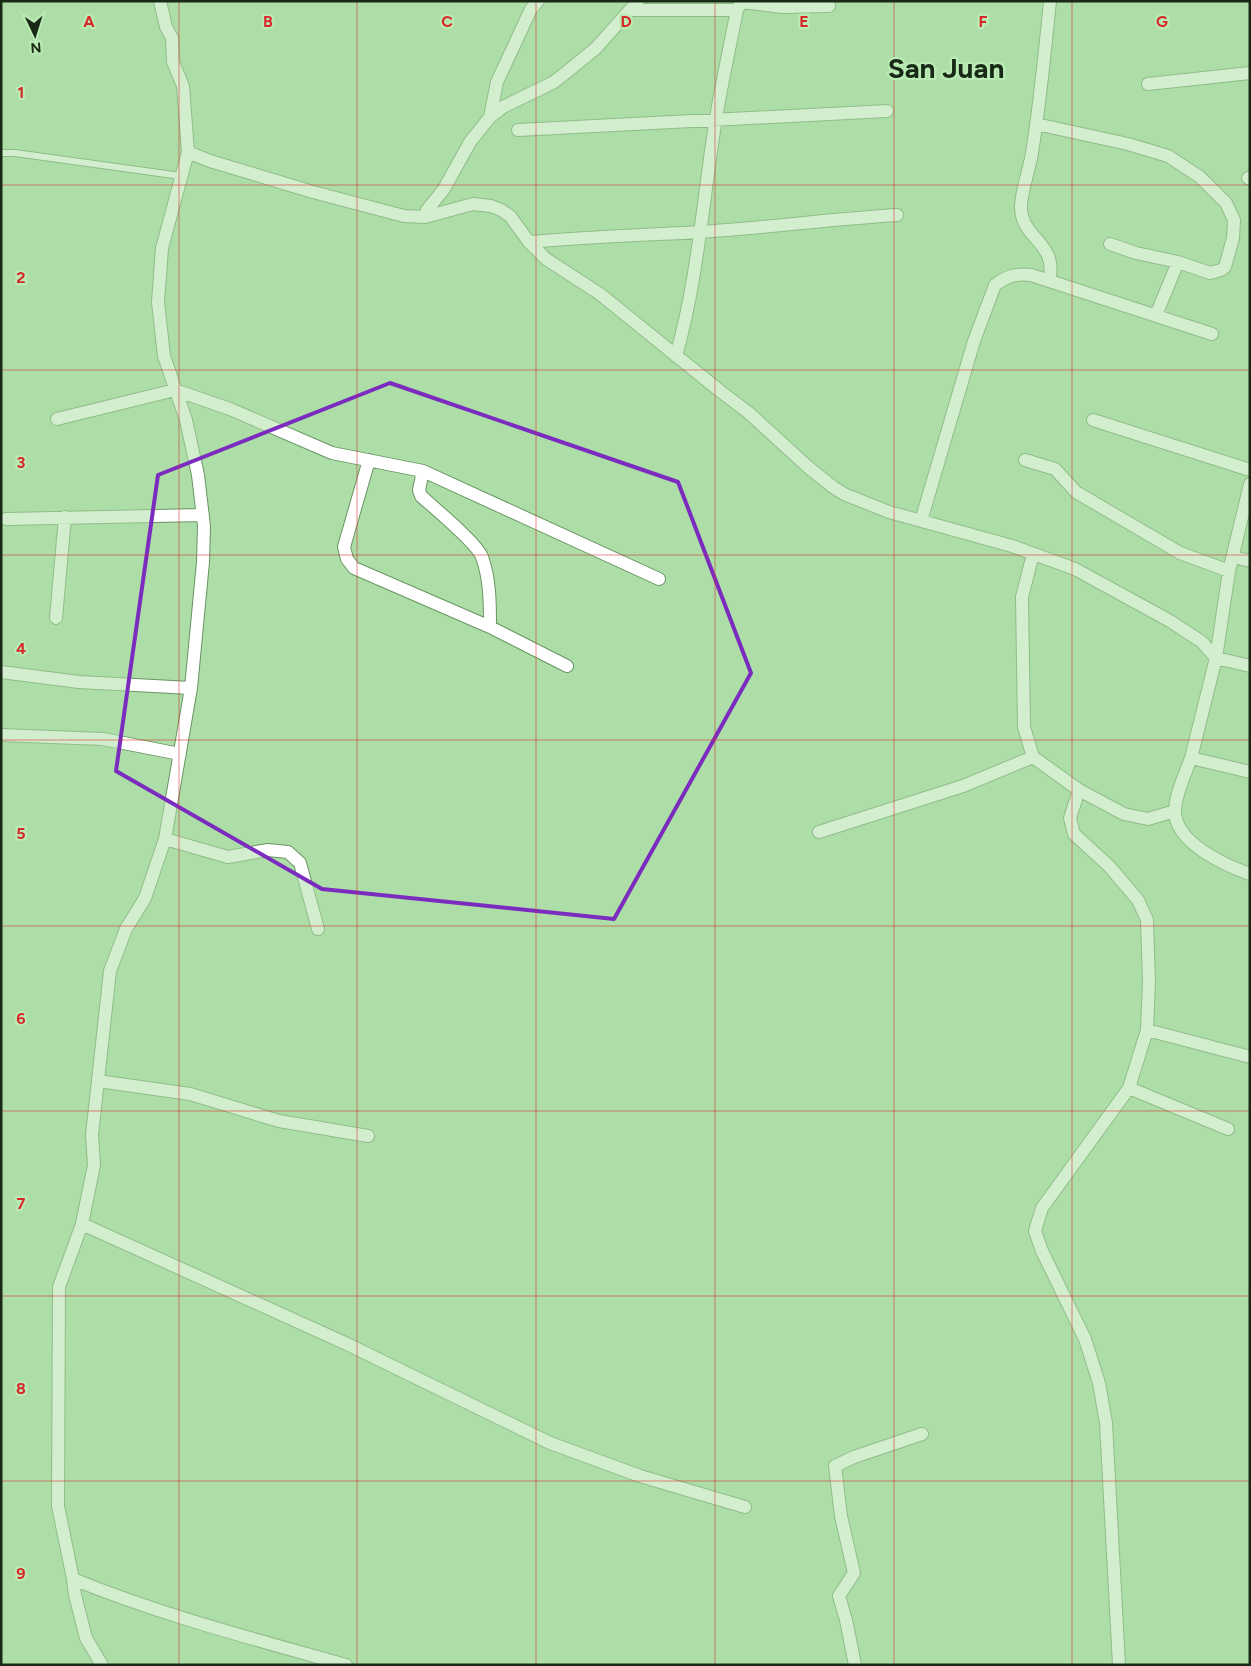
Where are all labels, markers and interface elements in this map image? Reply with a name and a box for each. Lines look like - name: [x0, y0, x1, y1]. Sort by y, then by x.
- north arrow: [10, 10, 60, 60]
- text: A: [83, 12, 95, 31]
- text: B: [263, 12, 273, 31]
- text: C: [441, 12, 453, 31]
- text: D: [620, 12, 632, 31]
- text: E: [799, 12, 809, 31]
- text: F: [979, 12, 988, 31]
- text: G: [1156, 12, 1168, 31]
- text: N: [30, 39, 42, 56]
- district label: San Juan: [888, 51, 1004, 85]
- text: 1: [18, 83, 24, 102]
- text: 2: [16, 268, 26, 287]
- text: 3: [17, 453, 26, 472]
- text: 4: [16, 639, 26, 658]
- text: 5: [16, 824, 26, 843]
- text: 6: [16, 1009, 26, 1028]
- text: 7: [17, 1194, 26, 1213]
- text: 8: [16, 1379, 26, 1398]
- text: 9: [16, 1564, 26, 1583]

